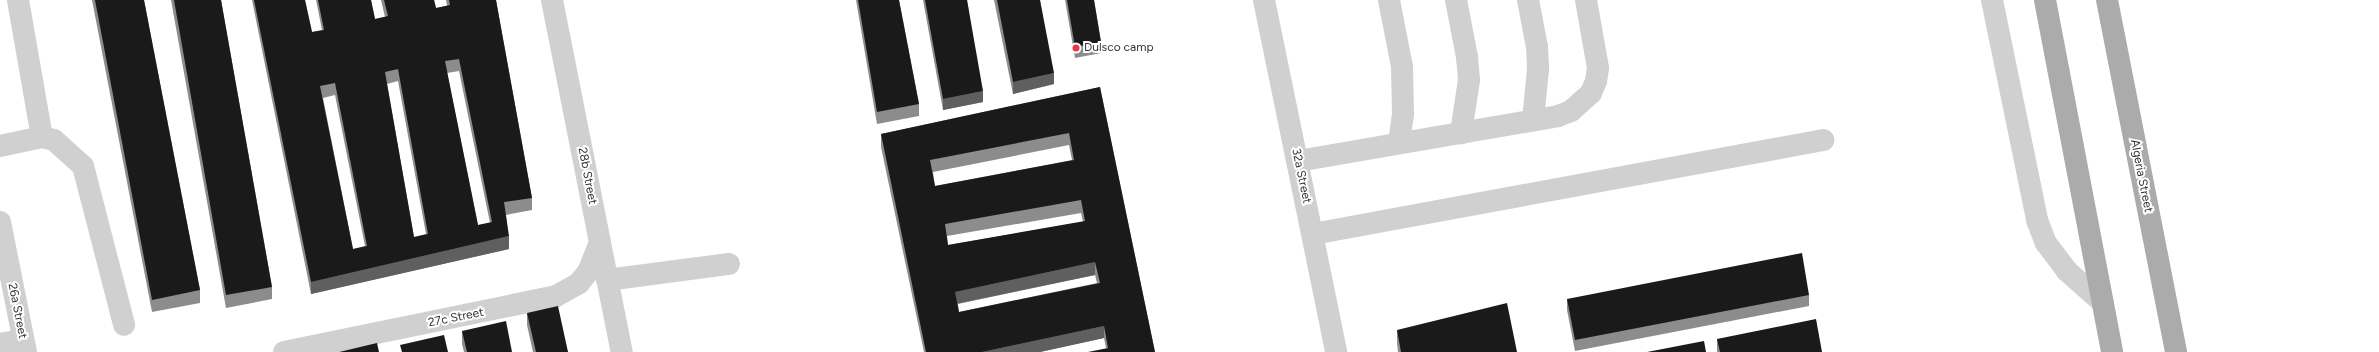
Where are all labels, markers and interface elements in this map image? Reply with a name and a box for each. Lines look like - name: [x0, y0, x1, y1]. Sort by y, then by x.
- place label: Dulsco camp: [1084, 41, 1154, 55]
- marker: Dulsco camp: [1071, 43, 1081, 53]
- street label: Algeria Street: [2127, 138, 2155, 214]
- street label: 28b Street: [574, 146, 600, 206]
- street label: 32a Street: [1288, 147, 1314, 205]
- street label: 26a Street: [5, 282, 29, 340]
- street label: 27c Street: [427, 306, 485, 330]

